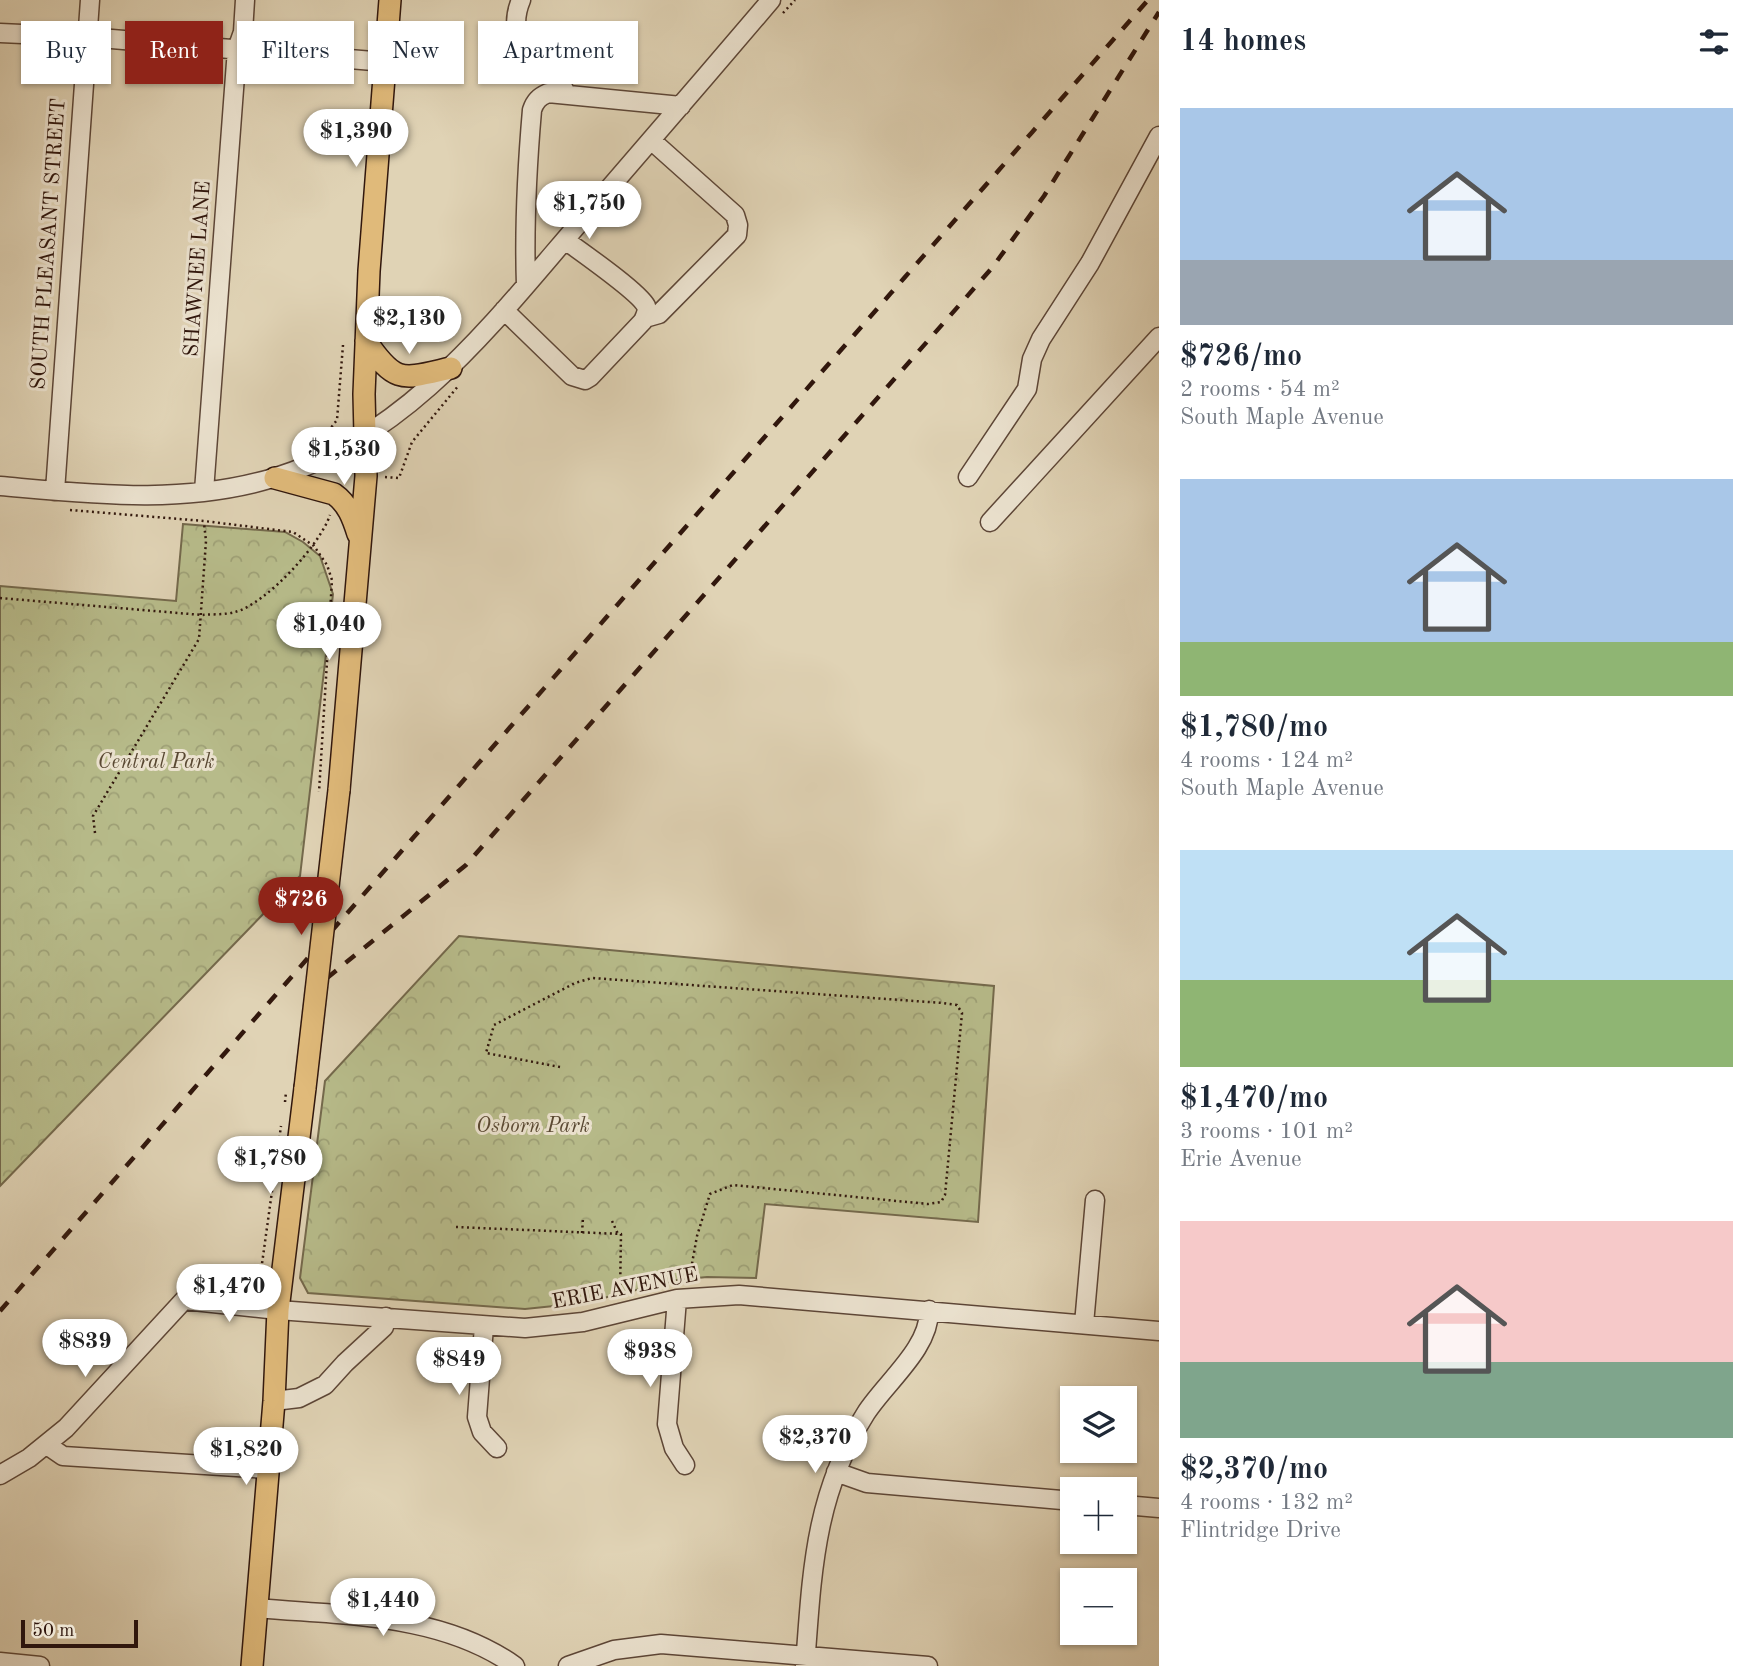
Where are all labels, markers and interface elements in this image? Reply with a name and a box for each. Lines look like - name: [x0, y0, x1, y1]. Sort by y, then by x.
- chip: Buy: [21, 21, 111, 84]
- chip: Rent: [125, 21, 223, 84]
- chip: Filters: [237, 21, 354, 84]
- chip: New: [368, 21, 464, 84]
- chip: Apartment: [478, 21, 638, 84]
- icon: filters: [1695, 23, 1733, 61]
- text: 14 homes: [1180, 27, 1306, 57]
- street label: SOUTH PLEASANT STREET: [28, 97, 70, 391]
- pin: $1,390: [299, 110, 413, 169]
- text: $1,390: [319, 120, 393, 143]
- icon: home: [1394, 153, 1520, 279]
- street label: SHAWNEE LANE: [181, 180, 215, 358]
- pin: $1,750: [532, 182, 646, 241]
- text: $1,750: [552, 192, 626, 215]
- pin: $2,130: [352, 296, 466, 356]
- text: $2,130: [372, 307, 446, 330]
- text: $726/mo: [1180, 342, 1302, 372]
- text: 2 rooms · 54 m²: [1180, 378, 1340, 401]
- text: South Maple Avenue: [1180, 406, 1384, 429]
- pin: $1,530: [287, 428, 401, 487]
- text: $1,530: [307, 438, 381, 461]
- icon: home: [1394, 524, 1520, 650]
- pin: $1,040: [272, 602, 386, 662]
- text: $1,040: [292, 613, 366, 636]
- text: $1,780/mo: [1180, 713, 1328, 743]
- text: 4 rooms · 124 m²: [1180, 749, 1353, 772]
- park label: Central Park: [97, 752, 215, 773]
- text: South Maple Avenue: [1180, 777, 1384, 800]
- pin: $726: [260, 878, 342, 937]
- text: $726: [274, 888, 328, 911]
- icon: home: [1394, 895, 1520, 1021]
- text: $1,470/mo: [1180, 1084, 1328, 1114]
- park label: Osborn Park: [476, 1116, 590, 1137]
- text: 3 rooms · 101 m²: [1180, 1120, 1353, 1143]
- pin: $1,780: [213, 1136, 327, 1196]
- text: $1,780: [233, 1147, 307, 1170]
- text: Erie Avenue: [1180, 1148, 1302, 1171]
- pin: $1,470: [172, 1264, 286, 1324]
- street label: ERIE AVENUE: [550, 1265, 700, 1313]
- icon: home: [1394, 1266, 1520, 1392]
- text: $1,470: [192, 1275, 266, 1298]
- pin: $839: [44, 1320, 126, 1379]
- text: $839: [58, 1330, 112, 1353]
- pin: $938: [609, 1330, 691, 1389]
- pin: $849: [418, 1338, 500, 1397]
- text: $938: [623, 1340, 677, 1363]
- text: $849: [432, 1348, 486, 1371]
- map controls: [1060, 1386, 1137, 1645]
- button: layers: [1060, 1386, 1137, 1463]
- pin: $2,370: [758, 1416, 872, 1475]
- text: $2,370: [778, 1426, 852, 1449]
- pin: $1,820: [189, 1428, 303, 1487]
- text: $1,820: [209, 1438, 283, 1461]
- text: $2,370/mo: [1180, 1455, 1328, 1485]
- button: +: [1060, 1477, 1137, 1554]
- text: 4 rooms · 132 m²: [1180, 1491, 1353, 1514]
- text: Flintridge Drive: [1180, 1519, 1341, 1542]
- button: −: [1060, 1568, 1137, 1645]
- pin: $1,440: [326, 1578, 440, 1638]
- text: $1,440: [346, 1589, 420, 1612]
- scale bar: [21, 1617, 138, 1649]
- text: 50 m: [32, 1622, 74, 1641]

